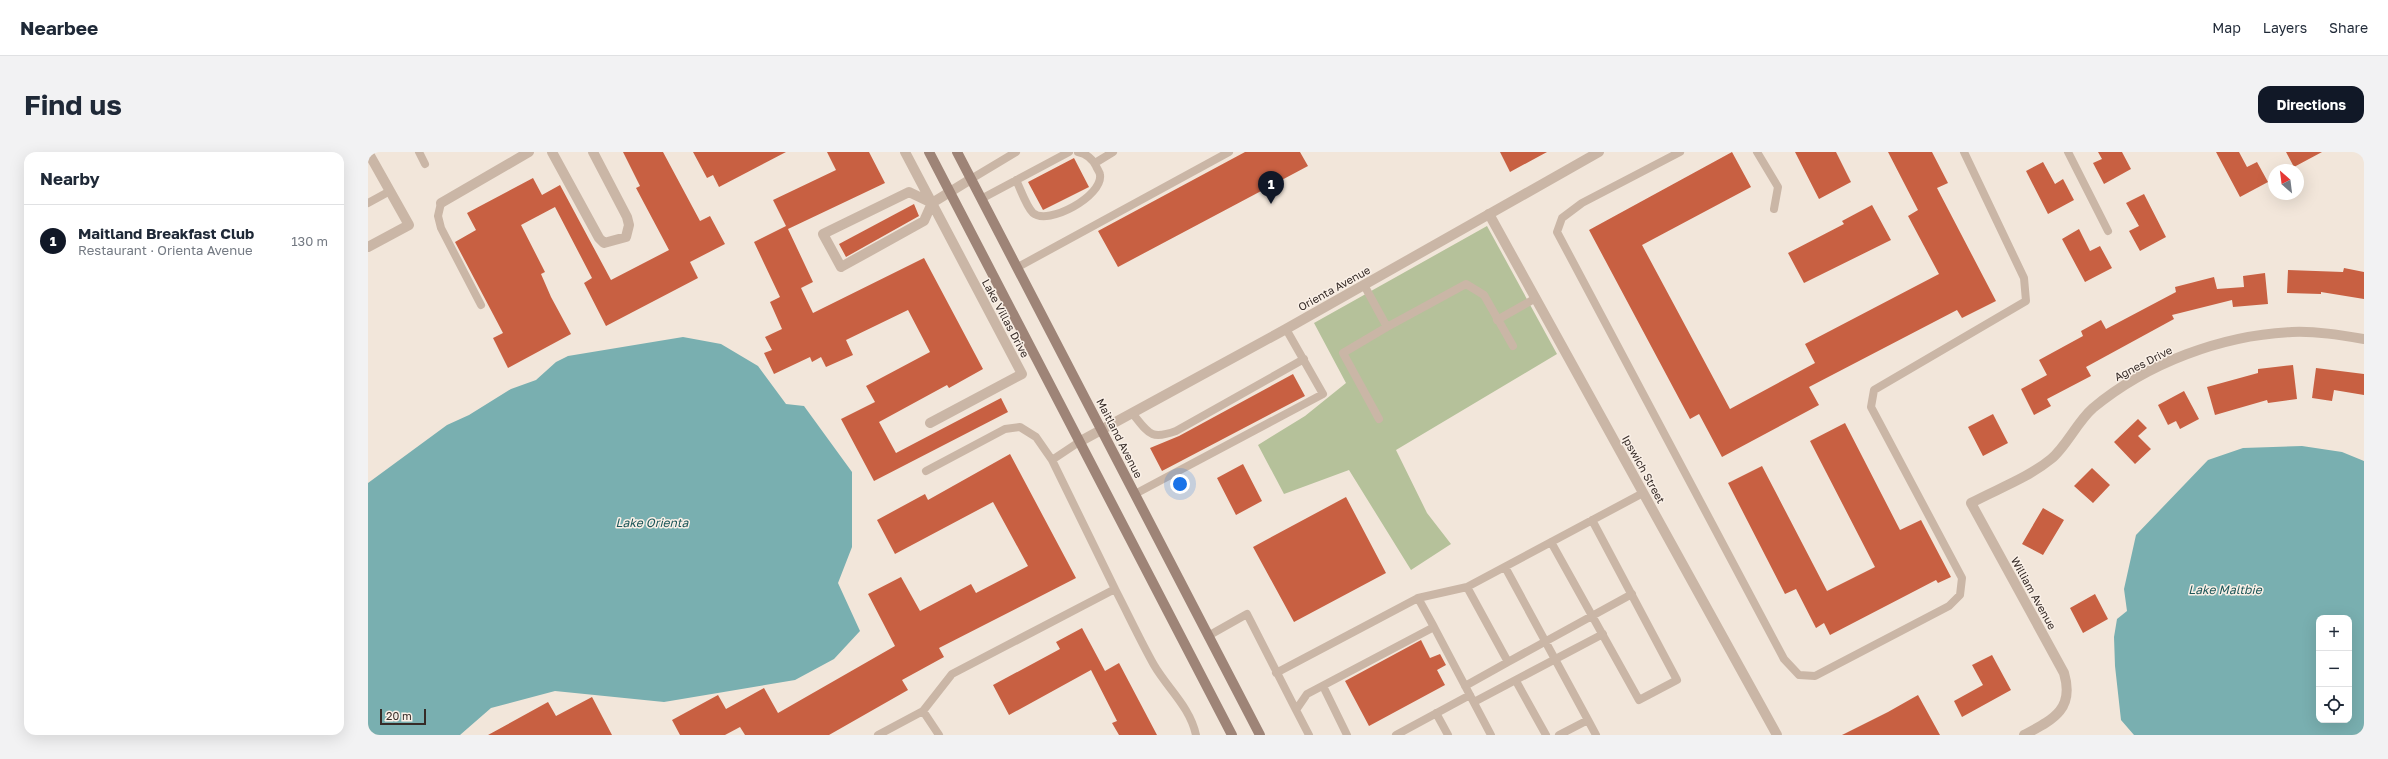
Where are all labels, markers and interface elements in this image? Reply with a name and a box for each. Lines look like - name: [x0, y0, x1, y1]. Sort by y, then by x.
- text: Nearbee: [20, 16, 98, 39]
- text: Map: [2212, 19, 2241, 36]
- text: Layers: [2263, 19, 2307, 36]
- text: Share: [2329, 19, 2368, 36]
- button: Directions: [2258, 86, 2364, 123]
- text: Find us: [24, 88, 122, 121]
- north arrow: [2268, 164, 2304, 200]
- text: Nearby: [40, 168, 100, 189]
- pin: 1: [1258, 171, 1284, 204]
- text: Maitland Breakfast Club: [78, 224, 254, 242]
- text: 1: [50, 233, 56, 249]
- text: 130 m: [291, 233, 328, 249]
- text: Restaurant · Orienta Avenue: [78, 242, 253, 258]
- street label: Orienta Avenue: [1296, 263, 1372, 313]
- street label: Lake Villas Drive: [980, 276, 1032, 360]
- street label: Agnes Drive: [2112, 343, 2174, 383]
- street label: Maitland Avenue: [1094, 396, 1146, 480]
- street label: Ipswich Street: [1620, 433, 1668, 505]
- your location: [1170, 474, 1190, 494]
- water label: Lake Orienta: [616, 515, 690, 530]
- street label: William Avenue: [2009, 554, 2059, 632]
- water label: Lake Maltbie: [2188, 582, 2263, 597]
- map controls: [2316, 615, 2352, 723]
- button: +: [2316, 615, 2352, 651]
- button: −: [2316, 651, 2352, 687]
- button: locate: [2316, 687, 2352, 723]
- scale bar: [380, 707, 426, 726]
- text: 20 m: [386, 709, 412, 722]

